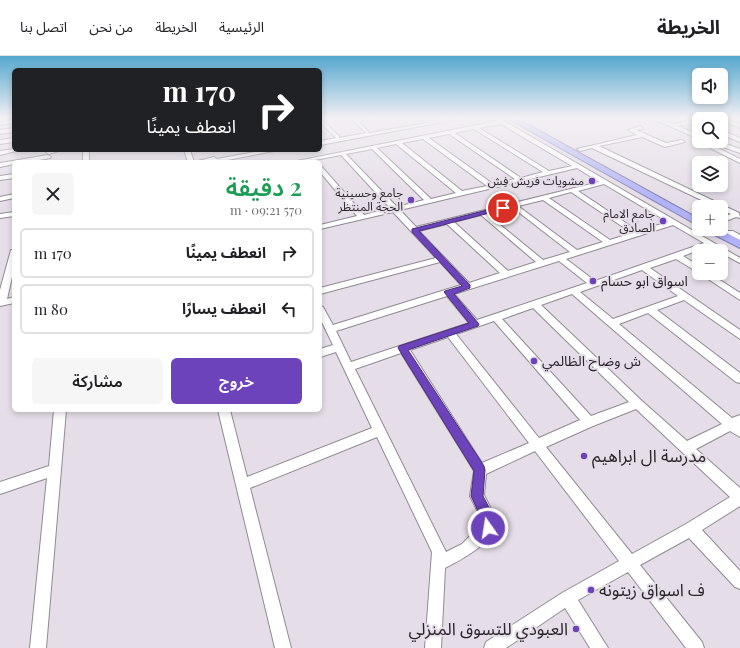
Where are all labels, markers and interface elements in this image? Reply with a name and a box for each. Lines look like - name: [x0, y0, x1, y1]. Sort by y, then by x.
- text: الخريطة: [657, 13, 720, 39]
- text: اتصل بنا: [20, 17, 67, 36]
- text: من نحن: [89, 17, 133, 36]
- text: الخريطة: [155, 17, 197, 36]
- text: الرئيسية: [219, 17, 264, 36]
- map controls: [692, 68, 728, 280]
- button: sound: [692, 68, 728, 104]
- text: 170 m: [163, 72, 236, 109]
- icon: right: [250, 84, 302, 136]
- button: search: [692, 112, 728, 148]
- text: انعطف يمينًا: [147, 114, 236, 138]
- button: layers: [692, 156, 728, 192]
- text: 2 دقيقة: [226, 170, 302, 202]
- place label: مشويات فريش فِش: [488, 172, 584, 188]
- button: close: [32, 173, 74, 215]
- marker: مشويات فريش فِش: [587, 176, 597, 186]
- place label: جامع وحسينية الحجة المنتظر: [335, 184, 403, 214]
- pin: [486, 191, 520, 225]
- marker: جامع وحسينية الحجة المنتظر: [406, 195, 416, 205]
- icon: arrive: [492, 197, 514, 219]
- button: +: [692, 200, 728, 236]
- text: 570 m · 09:21: [230, 201, 302, 218]
- place label: جامع الامام الصادق: [603, 205, 655, 235]
- marker: جامع الامام الصادق: [658, 216, 668, 226]
- text: انعطف يمينًا: [186, 242, 266, 262]
- icon: right: [278, 242, 300, 264]
- text: 170 m: [34, 243, 72, 263]
- button: −: [692, 244, 728, 280]
- place label: اسواق ابو حسام: [601, 271, 688, 292]
- marker: اسواق ابو حسام: [588, 276, 598, 286]
- text: انعطف يسارًا: [182, 298, 266, 318]
- icon: left: [278, 298, 300, 320]
- text: 80 m: [34, 299, 68, 319]
- place label: ش وضاح الظالمي: [542, 351, 641, 372]
- marker: ش وضاح الظالمي: [529, 356, 539, 366]
- button: مشاركة: [32, 358, 163, 404]
- button: خروج: [171, 358, 302, 404]
- place label: مدرسة ال ابراهيم: [592, 444, 706, 469]
- marker: مدرسة ال ابراهيم: [579, 451, 589, 461]
- position arrow: [467, 507, 509, 549]
- place label: ف اسواق زيتونه: [599, 578, 705, 600]
- marker: ف اسواق زيتونه: [586, 585, 596, 595]
- place label: العبودي للتسوق المنزلي: [408, 617, 568, 642]
- marker: العبودي للتسوق المنزلي: [571, 624, 581, 634]

